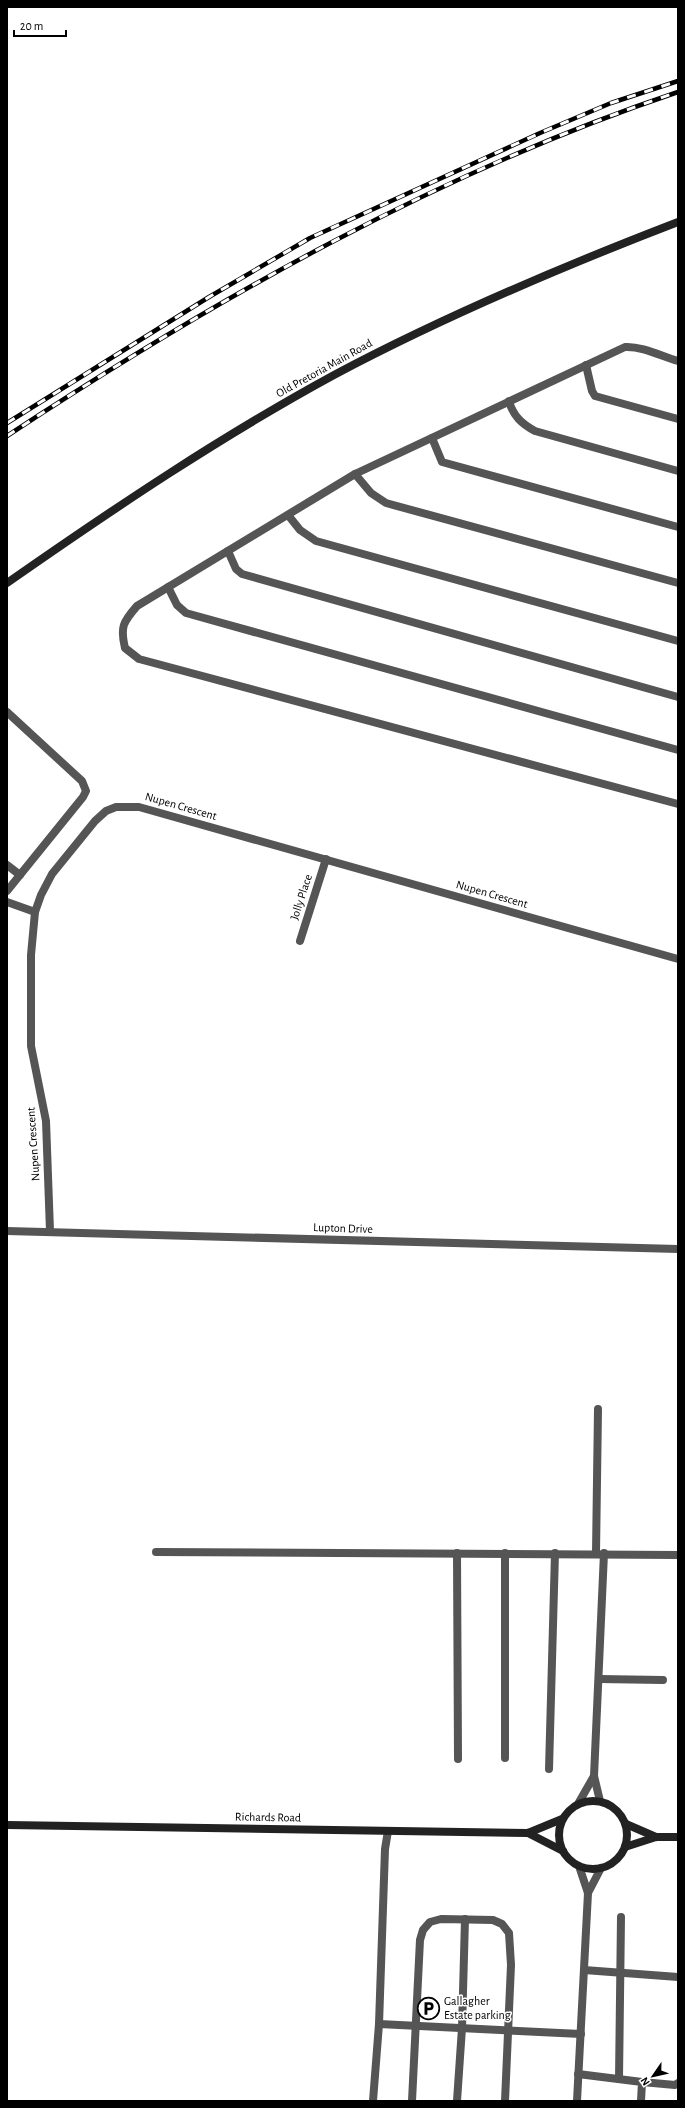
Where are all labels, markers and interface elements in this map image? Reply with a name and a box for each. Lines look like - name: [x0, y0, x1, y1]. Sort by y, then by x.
- scale bar: [14, 12, 66, 38]
- text: 20 m: [20, 20, 43, 32]
- street label: Old Pretoria Main Road: [274, 337, 374, 399]
- street label: Nupen Crescent: [144, 790, 218, 822]
- street label: Jolly Place: [288, 873, 315, 922]
- street label: Nupen Crescent: [455, 878, 529, 910]
- street label: Nupen Crescent: [24, 1106, 42, 1181]
- street label: Lupton Drive: [313, 1221, 373, 1235]
- street label: Richards Road: [235, 1810, 301, 1824]
- parking icon: Gallagher Estate parking: [416, 1995, 442, 2021]
- place label: Gallagher Estate parking: [444, 1995, 511, 2021]
- north arrow: [633, 2056, 673, 2096]
- text: N: [638, 2075, 652, 2088]

